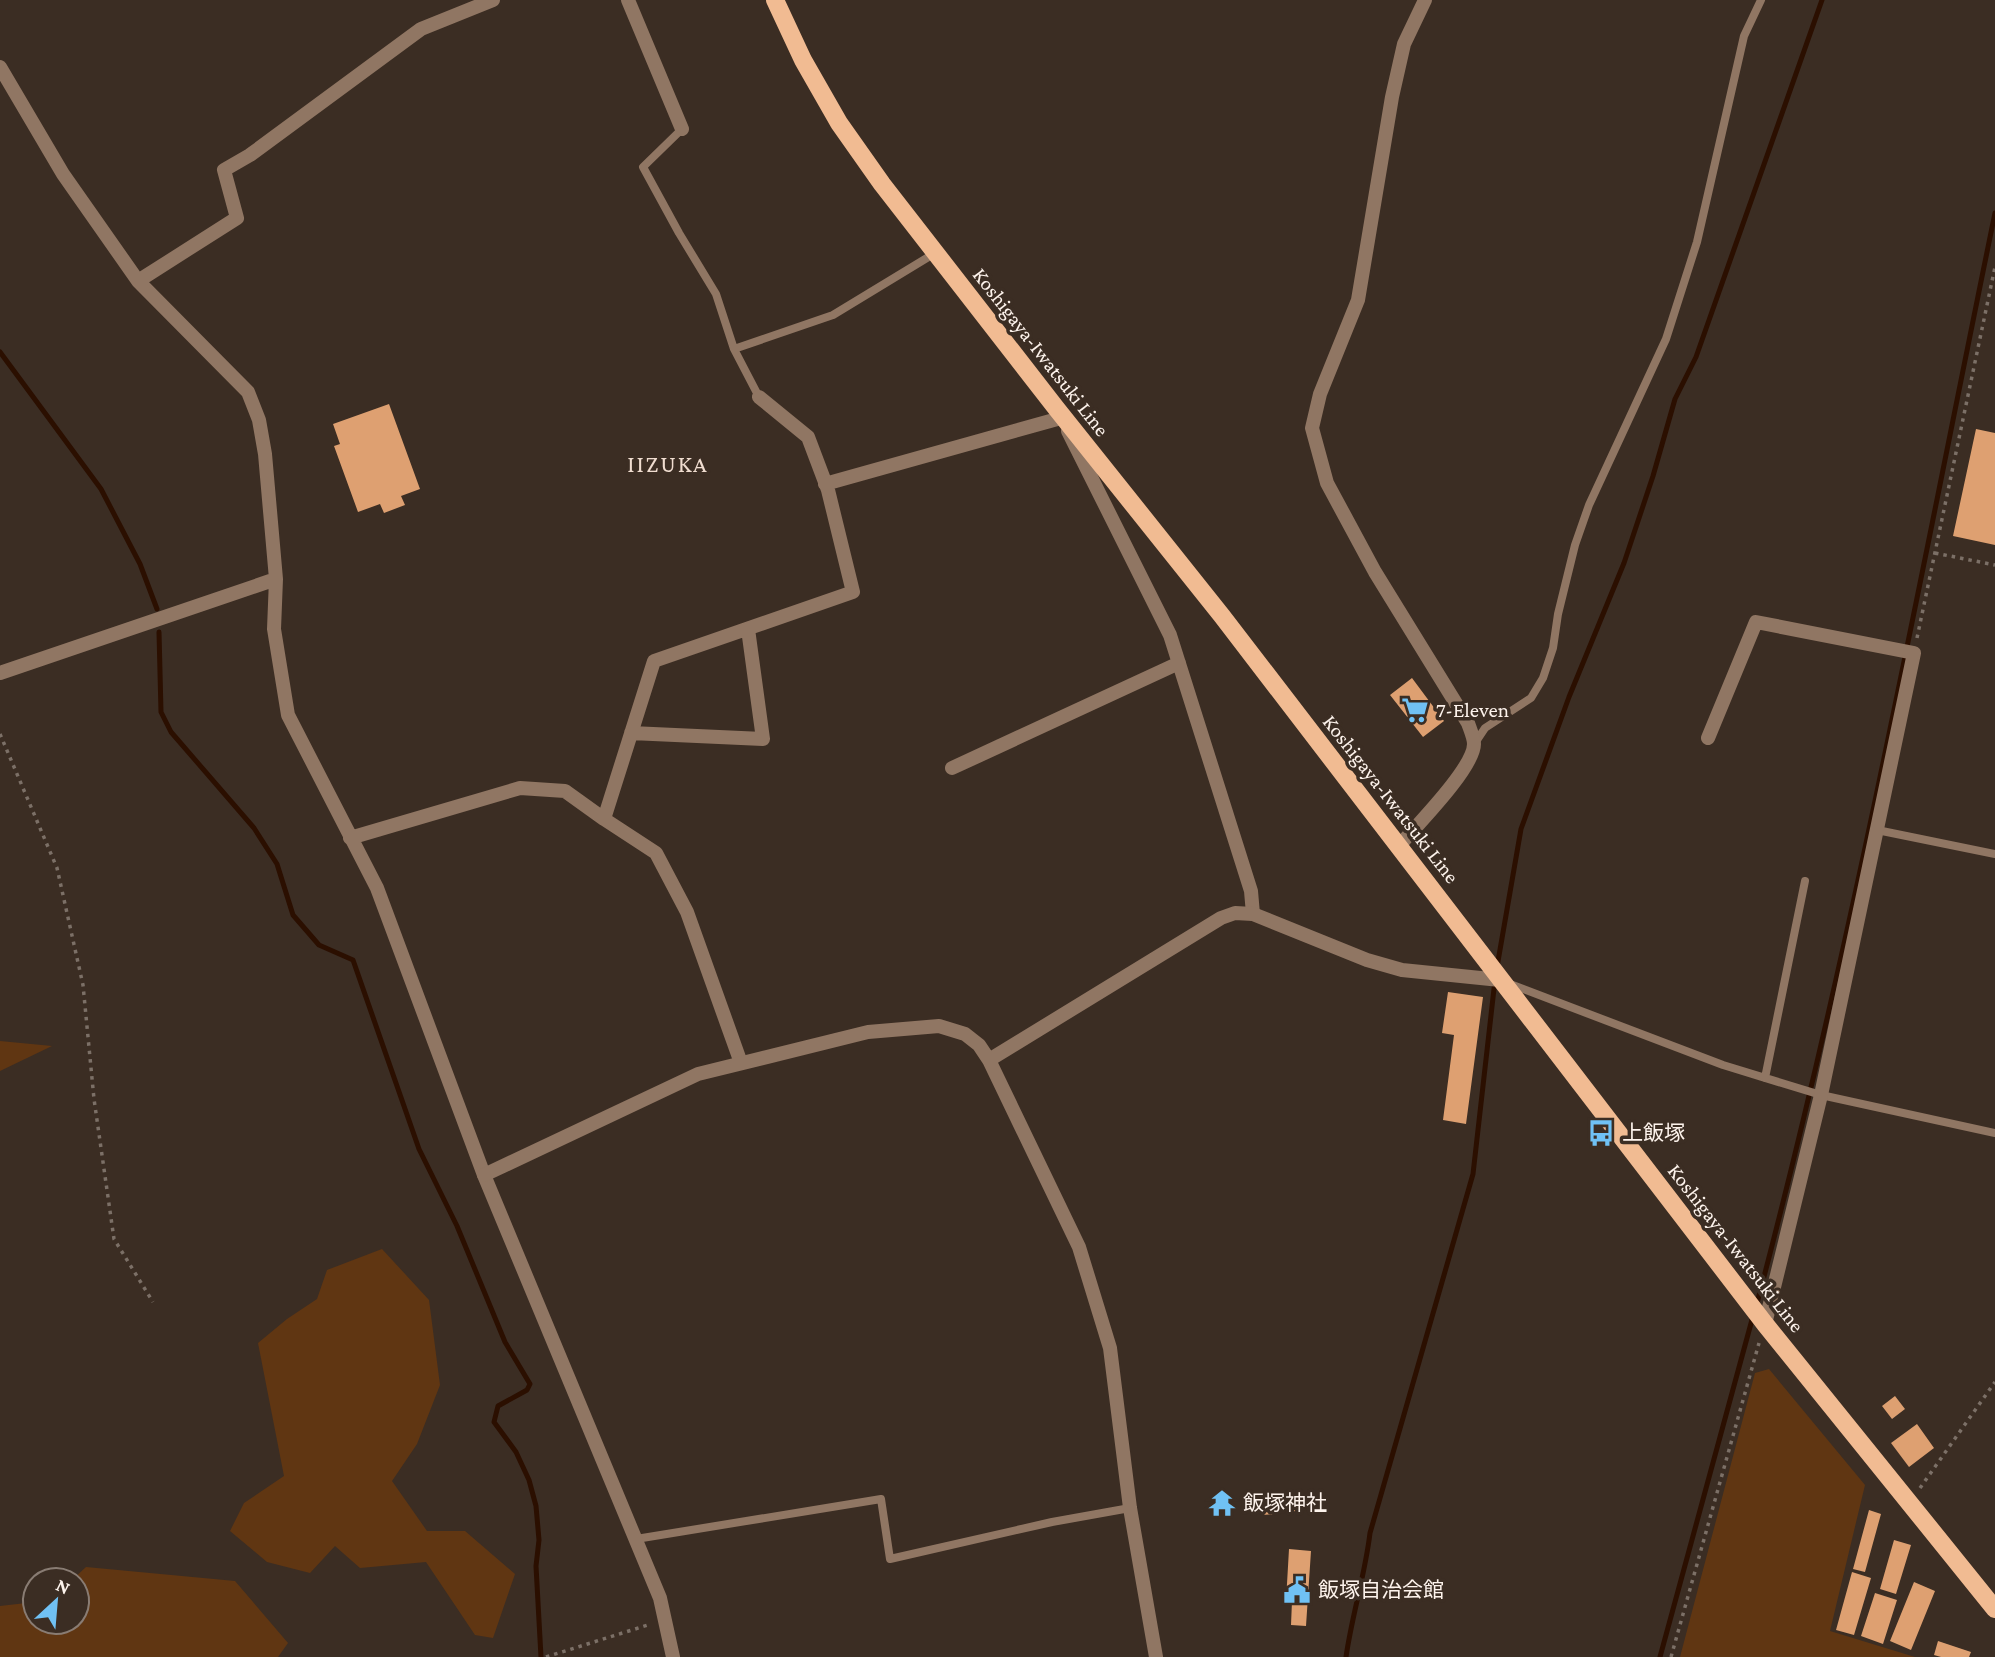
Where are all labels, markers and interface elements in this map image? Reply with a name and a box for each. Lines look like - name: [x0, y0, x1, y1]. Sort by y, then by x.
- street label: Koshigaya-Iwatsuki Line: [968, 263, 1114, 441]
- district label: IIZUKA: [627, 450, 709, 477]
- supermarket icon: 7-Eleven: [1400, 695, 1430, 725]
- place label: 7-Eleven: [1436, 698, 1509, 722]
- street label: Koshigaya-Iwatsuki Line: [1318, 710, 1464, 888]
- bus stop icon: 上飯塚: [1586, 1118, 1616, 1148]
- place label: 上飯塚: [1622, 1121, 1685, 1145]
- street label: Koshigaya-Iwatsuki Line: [1663, 1159, 1809, 1337]
- temple icon: 飯塚神社: [1207, 1488, 1237, 1518]
- place label: 飯塚神社: [1243, 1491, 1327, 1515]
- north arrow: [21, 1566, 91, 1636]
- text: N: [53, 1574, 74, 1598]
- public building icon: 飯塚自治会館: [1282, 1575, 1312, 1605]
- place label: 飯塚自治会館: [1318, 1578, 1444, 1602]

